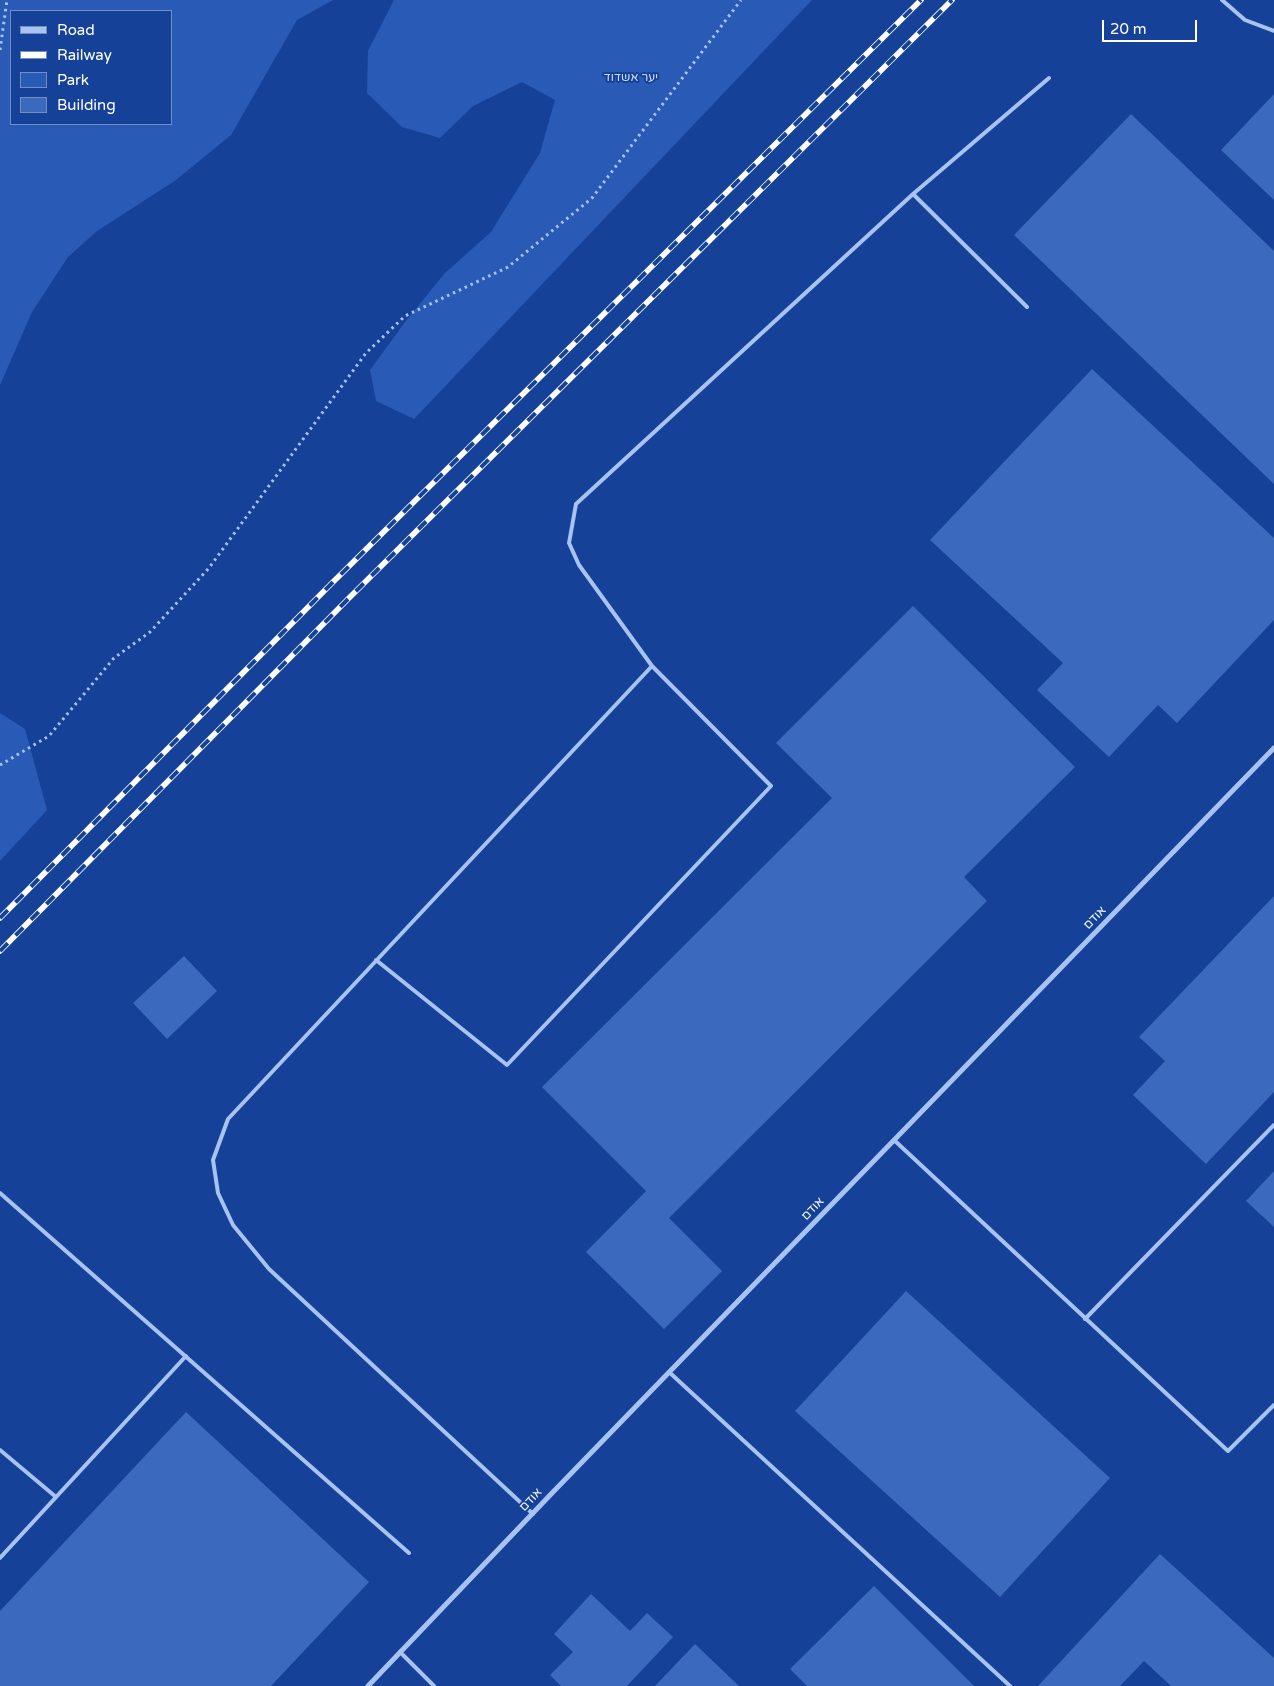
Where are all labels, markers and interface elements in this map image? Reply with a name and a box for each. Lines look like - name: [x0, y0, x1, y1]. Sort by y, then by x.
- legend: [10, 10, 172, 125]
- scale bar: [1104, 10, 1199, 42]
- text: 20 m: [1110, 20, 1147, 38]
- text: Road: [57, 21, 95, 39]
- text: Railway: [57, 46, 112, 64]
- text: Park: [57, 71, 89, 89]
- park label: יער אשדוד: [604, 71, 658, 85]
- text: Building: [57, 96, 116, 114]
- street label: אודם: [1081, 904, 1109, 932]
- street label: אודם: [799, 1195, 827, 1223]
- street label: אודם: [517, 1485, 545, 1515]

